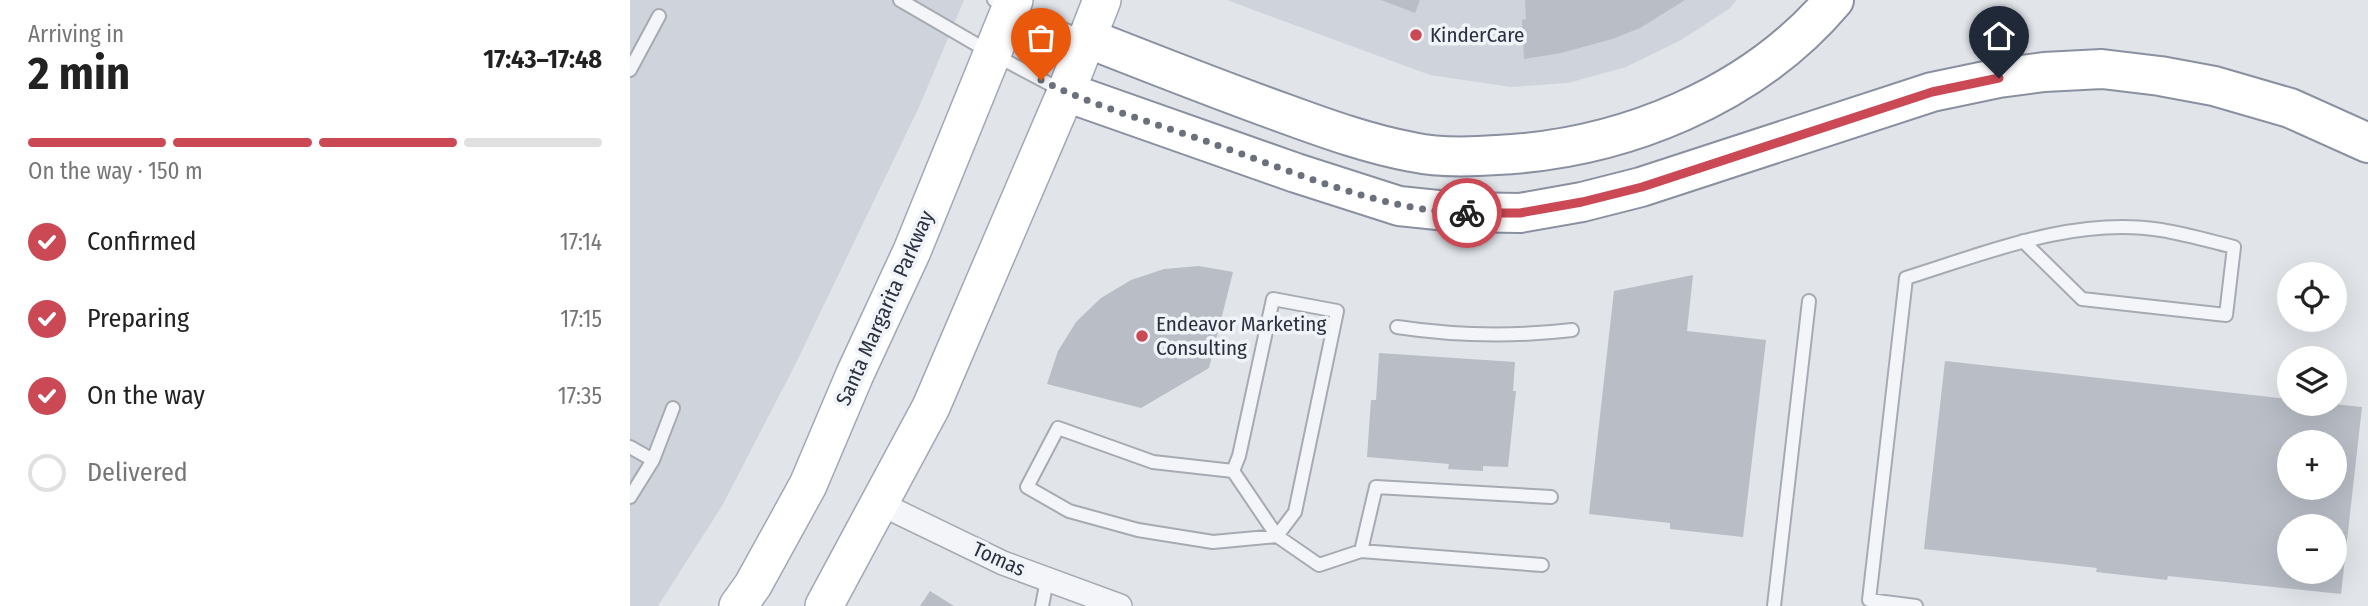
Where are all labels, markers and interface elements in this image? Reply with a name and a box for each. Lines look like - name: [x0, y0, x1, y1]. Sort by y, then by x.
- pin: [1969, 6, 2029, 78]
- pin: [1011, 8, 1071, 80]
- icon: home: [1980, 17, 2018, 55]
- icon: bag: [1022, 19, 1060, 57]
- text: Arriving in: [28, 20, 124, 48]
- place label: KinderCare: [1430, 22, 1524, 48]
- marker: KinderCare: [1408, 27, 1424, 43]
- text: 17:43–17:48: [483, 44, 602, 75]
- text: 2 min: [28, 46, 130, 101]
- text: On the way · 150 m: [28, 157, 203, 185]
- courier: [1432, 178, 1502, 248]
- icon: bike: [1448, 194, 1486, 232]
- street label: Santa Margarita Parkway: [830, 206, 940, 409]
- icon: check: [28, 223, 66, 261]
- text: Confirmed: [87, 226, 197, 257]
- text: 17:14: [560, 228, 602, 256]
- map controls: [2277, 262, 2347, 584]
- button: locate: [2277, 262, 2347, 332]
- icon: check: [28, 300, 66, 338]
- text: Preparing: [87, 303, 189, 334]
- text: 17:15: [560, 305, 602, 333]
- place label: Endeavor Marketing Consulting: [1156, 311, 1326, 361]
- marker: Endeavor Marketing Consulting: [1134, 328, 1150, 344]
- button: layers: [2277, 346, 2347, 416]
- icon: check: [28, 377, 66, 415]
- text: On the way: [87, 380, 205, 411]
- text: 17:35: [558, 382, 602, 410]
- button: +: [2277, 430, 2347, 500]
- text: Delivered: [87, 457, 188, 488]
- button: −: [2277, 514, 2347, 584]
- street label: Tomas: [969, 536, 1029, 582]

